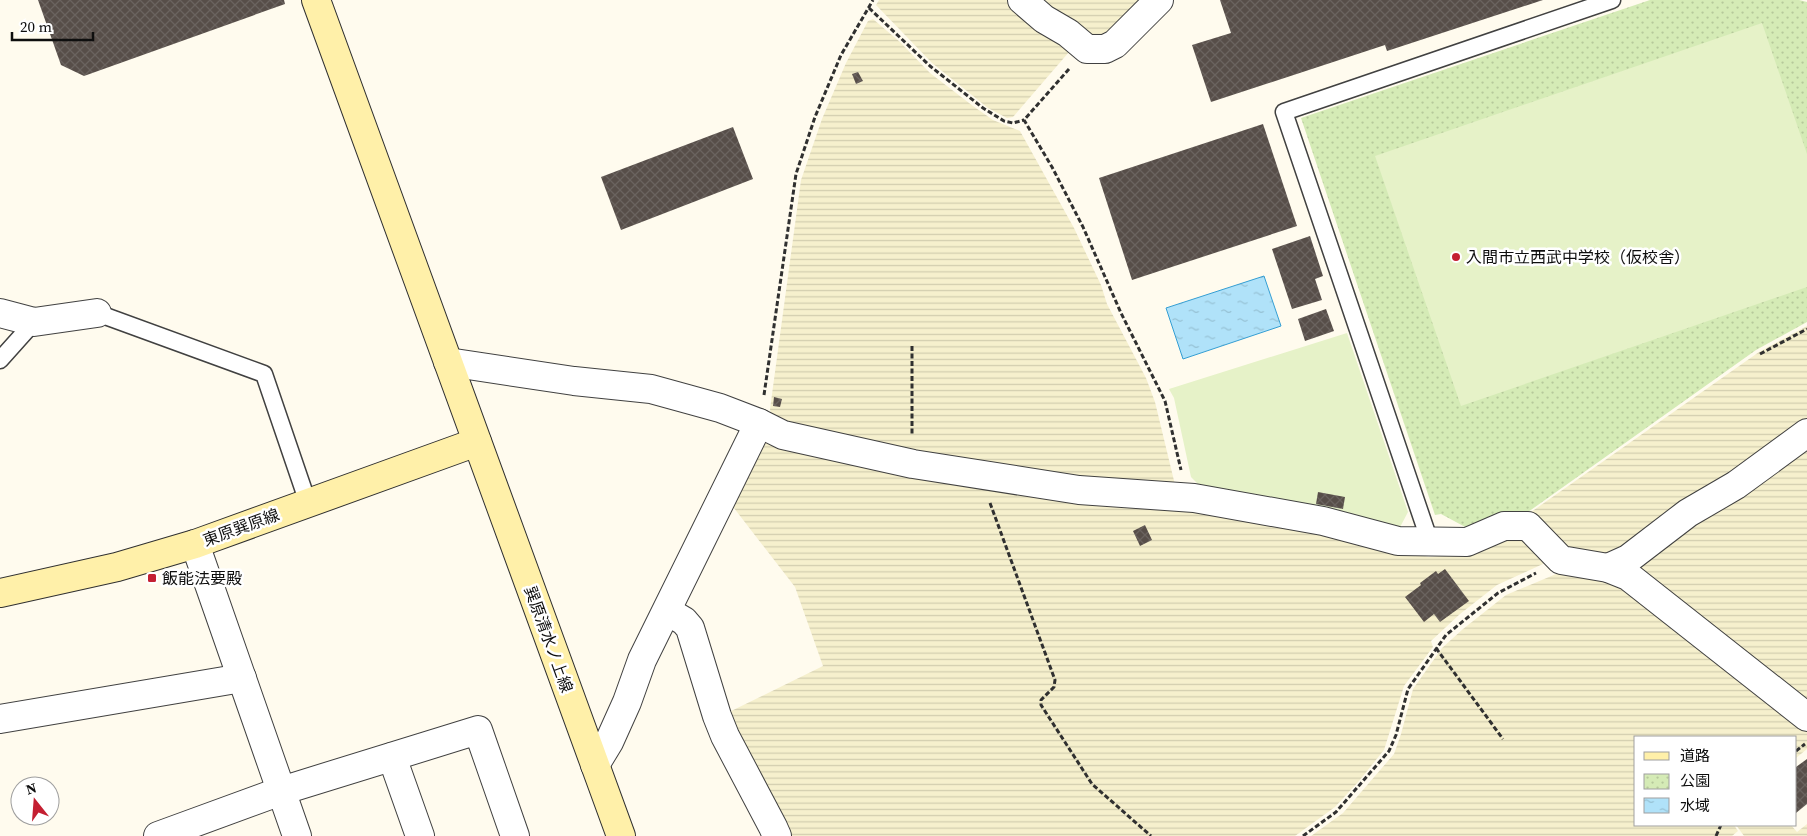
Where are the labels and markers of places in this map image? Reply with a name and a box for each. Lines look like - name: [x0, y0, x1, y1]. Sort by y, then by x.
- place label: 入間市立西武中学校（仮校舎）: [1466, 246, 1690, 268]
- marker: 入間市立西武中学校（仮校舎）: [1450, 251, 1462, 263]
- place label: 飯能法要殿: [162, 567, 242, 589]
- marker: 飯能法要殿: [146, 572, 158, 584]

